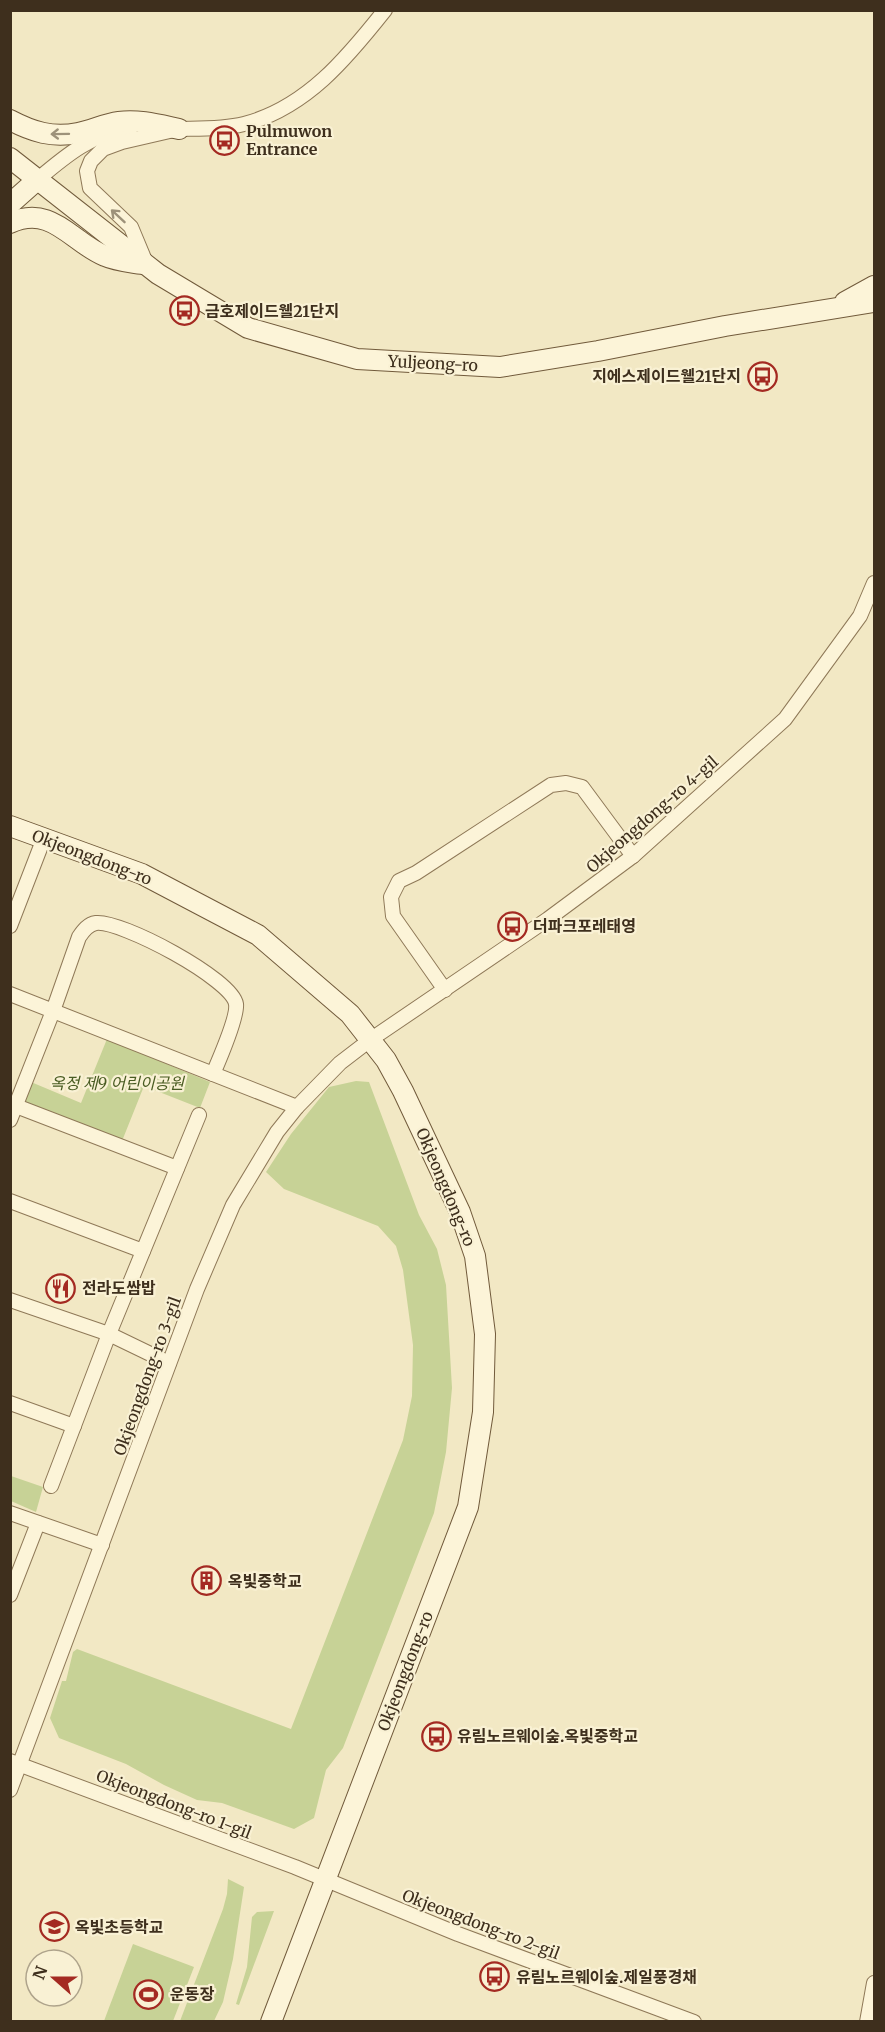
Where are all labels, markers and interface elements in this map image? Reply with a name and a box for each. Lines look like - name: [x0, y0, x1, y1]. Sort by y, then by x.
- place label: Pulmuwon Entrance: [246, 121, 332, 159]
- bus stop icon: Pulmuwon Entrance: [209, 124, 241, 156]
- one-way arrow: [50, 128, 70, 140]
- one-way arrow: [111, 209, 126, 223]
- bus stop icon: 금호제이드웰21단지: [168, 295, 200, 327]
- place label: 금호제이드웰21단지: [205, 301, 339, 321]
- street label: Yuljeong-ro: [386, 351, 479, 375]
- bus stop icon: 지에스제이드웰21단지: [746, 360, 778, 392]
- place label: 지에스제이드웰21단지: [592, 366, 741, 386]
- street label: Okjeongdong-ro 4-gil: [582, 751, 722, 877]
- street label: Okjeongdong-ro: [29, 825, 155, 889]
- bus stop icon: 더파크포레태영: [496, 910, 528, 942]
- place label: 더파크포레태영: [533, 916, 636, 936]
- park label: 옥정 제9 어린이공원: [50, 1073, 185, 1093]
- street label: Okjeongdong-ro: [412, 1125, 480, 1249]
- restaurant icon: 전라도쌈밥: [45, 1272, 77, 1304]
- place label: 전라도쌈밥: [82, 1278, 156, 1298]
- street label: Okjeongdong-ro 3-gil: [109, 1294, 185, 1458]
- building icon: 옥빛중학교: [191, 1565, 223, 1597]
- place label: 옥빛중학교: [228, 1571, 302, 1591]
- street label: Okjeongdong-ro: [373, 1608, 437, 1734]
- bus stop icon: 유림노르웨이숲.옥빛중학교: [420, 1720, 452, 1752]
- place label: 유림노르웨이숲.옥빛중학교: [457, 1726, 638, 1746]
- street label: Okjeongdong-ro 1-gil: [94, 1765, 254, 1843]
- street label: Okjeongdong-ro 2-gil: [399, 1885, 563, 1963]
- school or university icon: 옥빛초등학교: [38, 1911, 70, 1943]
- place label: 옥빛초등학교: [75, 1917, 164, 1937]
- north arrow: [24, 1948, 84, 2008]
- bus stop icon: 유림노르웨이숲.제일풍경채: [479, 1961, 511, 1993]
- text: N: [28, 1963, 52, 1982]
- place label: 유림노르웨이숲.제일풍경채: [516, 1967, 697, 1987]
- sports icon: 운동장: [133, 1978, 165, 2010]
- place label: 운동장: [170, 1984, 214, 2004]

